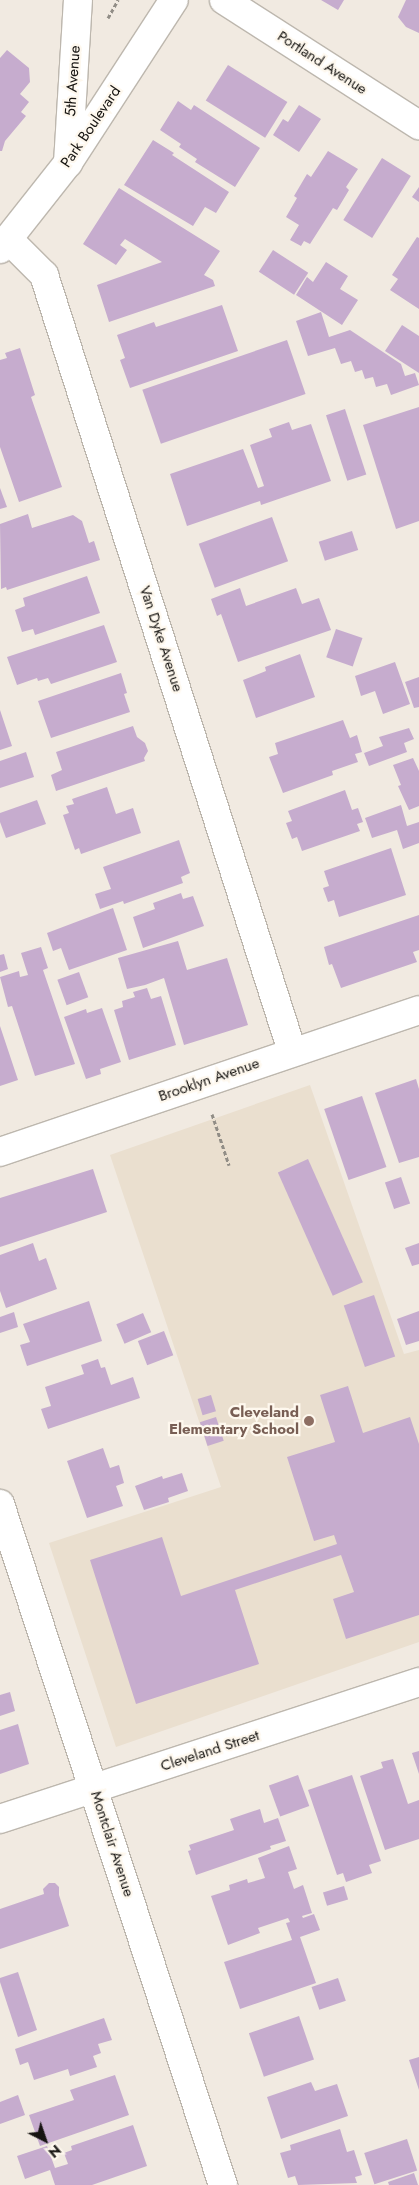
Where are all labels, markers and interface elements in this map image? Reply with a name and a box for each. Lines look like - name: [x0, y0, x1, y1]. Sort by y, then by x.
- street label: Portland Avenue: [274, 27, 370, 99]
- street label: 5th Avenue: [62, 45, 84, 117]
- street label: Park Boulevard: [57, 83, 125, 171]
- street label: Van Dyke Avenue: [135, 584, 187, 694]
- street label: Brooklyn Avenue: [156, 1054, 262, 1106]
- place label: Cleveland Elementary School: [169, 1403, 299, 1438]
- marker: Cleveland Elementary School: [303, 1415, 315, 1427]
- street label: Cleveland Street: [158, 1727, 262, 1775]
- street label: Montclair Avenue: [86, 1789, 138, 1899]
- north arrow: [20, 2115, 70, 2165]
- text: N: [44, 2140, 66, 2163]

